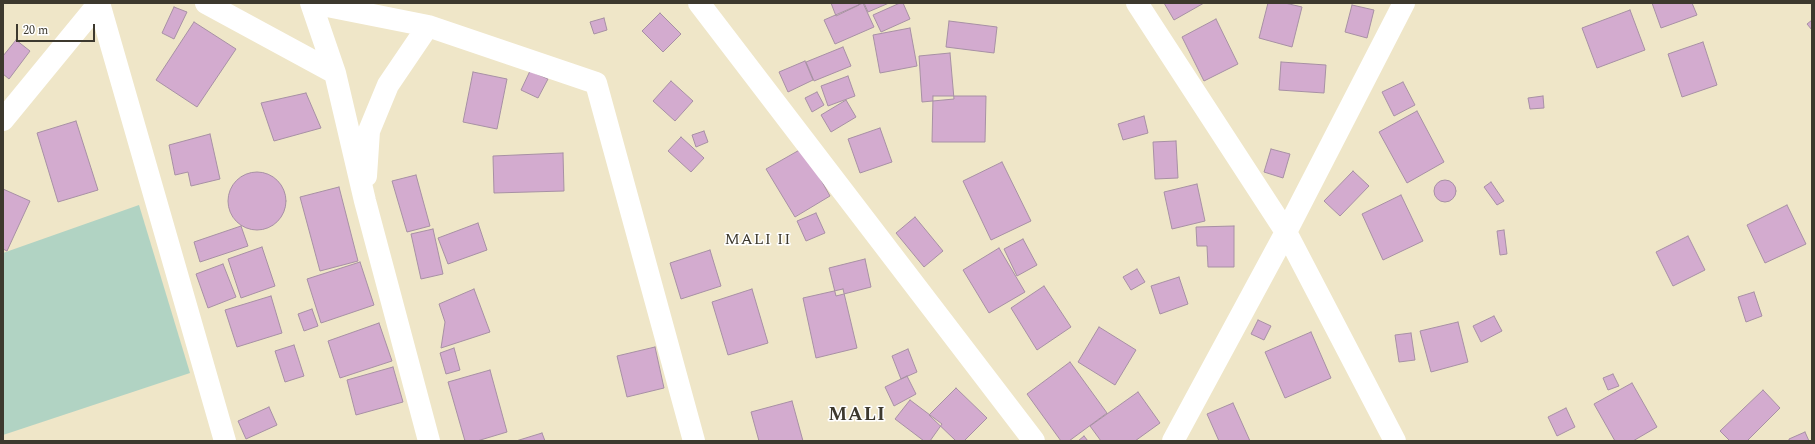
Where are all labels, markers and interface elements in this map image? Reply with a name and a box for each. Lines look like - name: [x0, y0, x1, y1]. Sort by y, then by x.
- scale bar: [18, 16, 97, 42]
- text: 20 m: [23, 21, 48, 40]
- district label: MALI II: [724, 231, 792, 251]
- district label: MALI: [828, 405, 886, 427]

